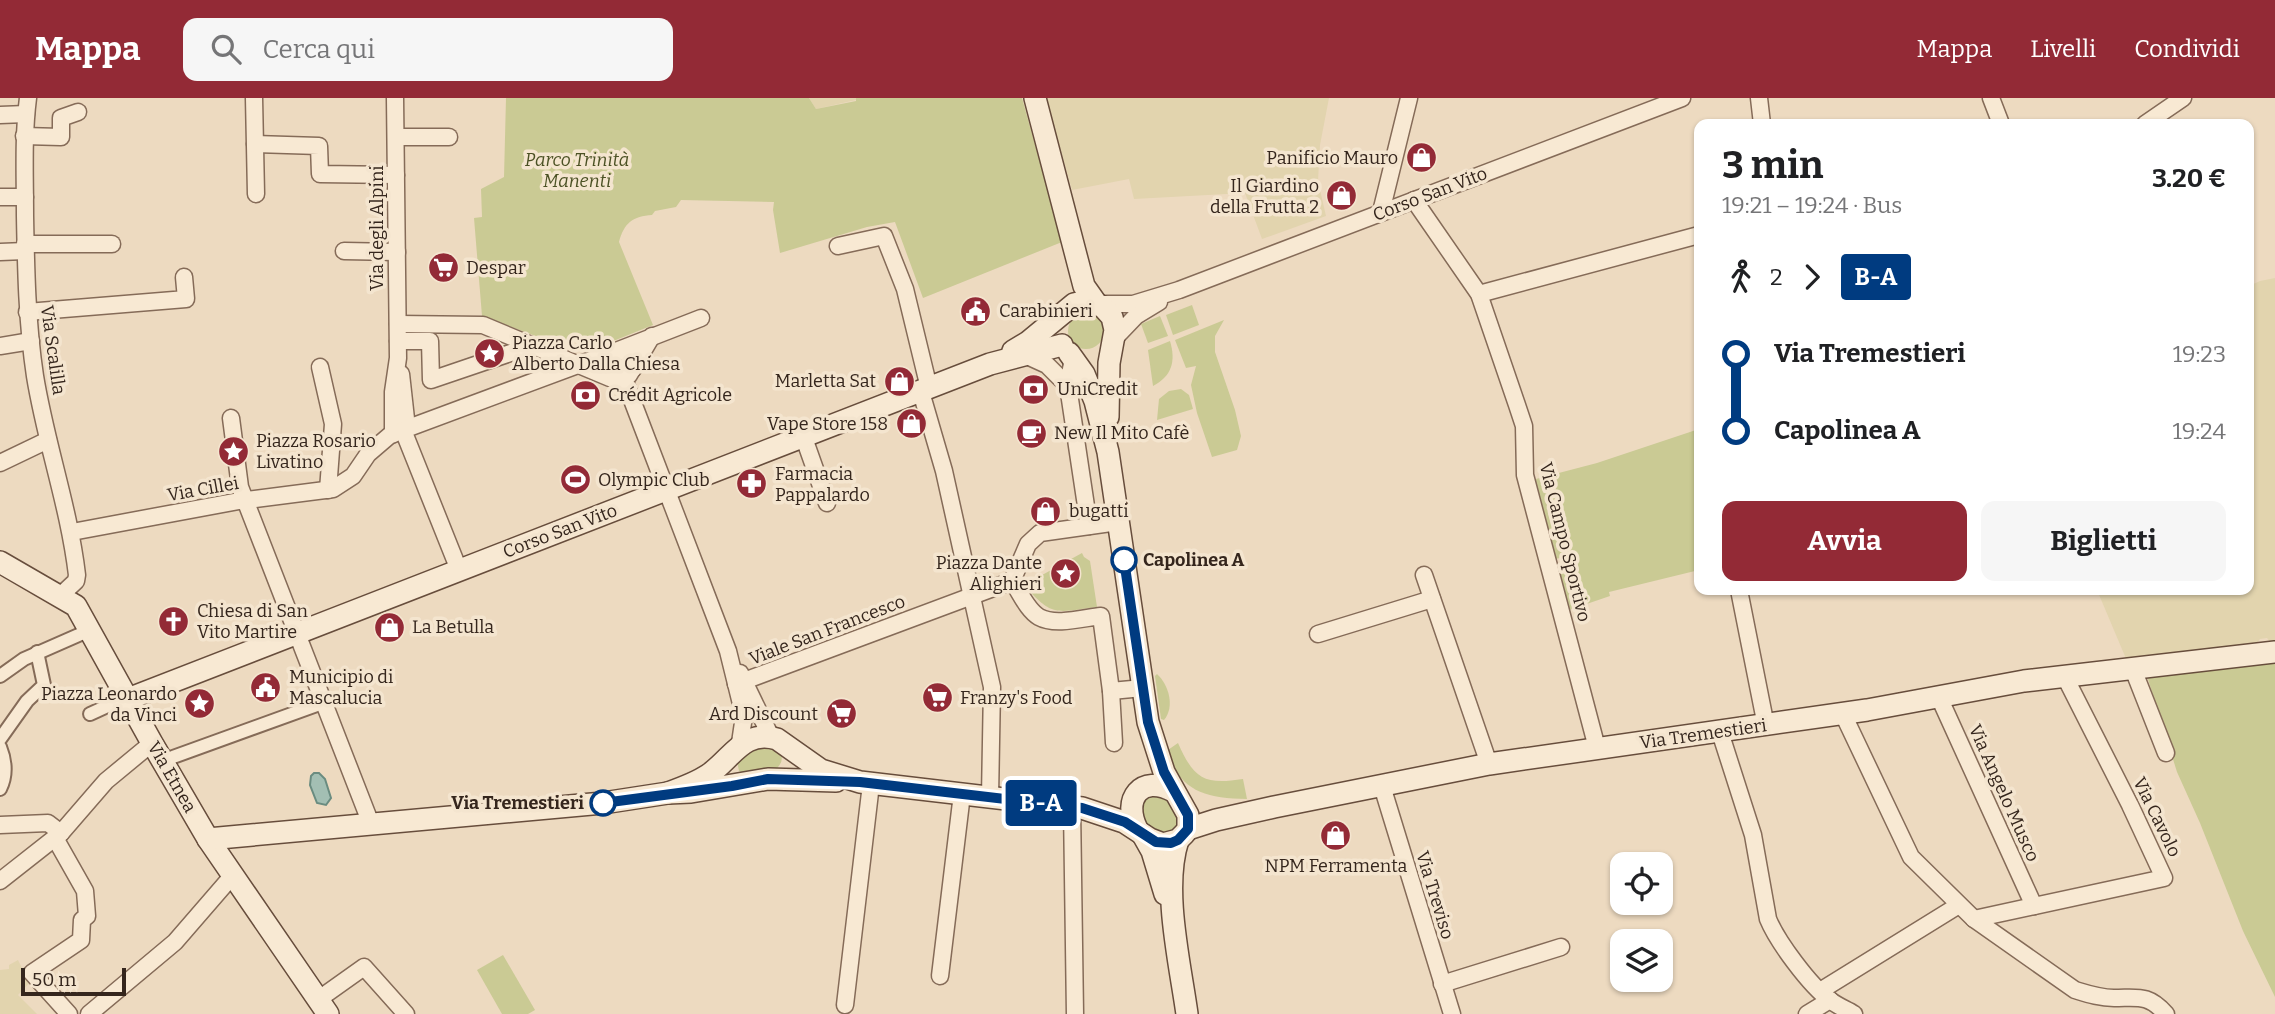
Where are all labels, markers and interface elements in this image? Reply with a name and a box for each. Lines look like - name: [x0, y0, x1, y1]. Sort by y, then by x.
- search box: [183, 18, 673, 81]
- text: Mappa: [35, 29, 141, 69]
- icon: search: [207, 30, 245, 68]
- text: Cerca qui: [263, 34, 375, 65]
- text: Mappa: [1916, 35, 1992, 63]
- text: Livelli: [2030, 35, 2096, 63]
- text: Condividi: [2134, 35, 2240, 63]
- shop icon: Panificio Mauro: [1404, 141, 1438, 175]
- text: 3 min: [1722, 142, 1824, 188]
- place label: Panificio Mauro: [1266, 147, 1398, 169]
- park label: Parco Trinità Manenti: [525, 149, 629, 192]
- street label: Corso San Vito: [1370, 162, 1490, 226]
- text: 3.20 €: [2152, 163, 2226, 194]
- street label: Via degli Alpini: [366, 165, 388, 291]
- place label: Il Giardino della Frutta 2: [1210, 175, 1319, 218]
- shop icon: Il Giardino della Frutta 2: [1325, 179, 1359, 213]
- text: 19:21 – 19:24 · Bus: [1722, 191, 1902, 219]
- supermarket icon: Despar: [426, 251, 460, 285]
- place label: Despar: [466, 257, 526, 279]
- icon: walk: [1722, 258, 1760, 296]
- icon: forward: [1793, 258, 1831, 296]
- text: 2: [1770, 263, 1783, 291]
- text: B-A: [1855, 263, 1897, 291]
- public building icon: Carabinieri: [959, 294, 993, 328]
- place label: Carabinieri: [999, 300, 1093, 322]
- street label: Via Scalilla: [36, 304, 70, 396]
- place label: Piazza Carlo Alberto Dalla Chiesa: [512, 332, 680, 375]
- place icon: Piazza Carlo Alberto Dalla Chiesa: [472, 336, 506, 370]
- text: Via Tremestieri: [1774, 338, 1966, 369]
- text: 19:23: [2173, 340, 2226, 368]
- shop icon: Marletta Sat: [882, 364, 916, 398]
- place label: Marletta Sat: [775, 370, 876, 392]
- bank icon: UniCredit: [1017, 372, 1051, 406]
- bank icon: Crédit Agricole: [568, 378, 602, 412]
- place label: UniCredit: [1057, 378, 1139, 400]
- place label: Crédit Agricole: [608, 384, 732, 406]
- shop icon: Vape Store 158: [894, 407, 928, 441]
- place label: Vape Store 158: [767, 413, 888, 435]
- text: Capolinea A: [1774, 415, 1921, 446]
- cafe icon: New Il Mito Cafè: [1014, 416, 1048, 450]
- text: 19:24: [2172, 417, 2226, 445]
- place label: New Il Mito Cafè: [1054, 422, 1189, 444]
- place label: Piazza Rosario Livatino: [256, 430, 376, 473]
- place icon: Piazza Rosario Livatino: [216, 434, 250, 468]
- street label: Via Campo Sportivo: [1535, 460, 1595, 624]
- sports icon: Olympic Club: [558, 463, 592, 497]
- place label: Farmacia Pappalardo: [775, 463, 870, 506]
- pharmacy icon: Farmacia Pappalardo: [735, 467, 769, 501]
- place label: Olympic Club: [598, 469, 710, 491]
- street label: Via Cillei: [166, 472, 240, 506]
- shop icon: bugatti: [1029, 494, 1063, 528]
- street label: Corso San Vito: [500, 499, 620, 563]
- place label: bugatti: [1069, 500, 1129, 522]
- button: Avvia: [1722, 501, 1967, 581]
- button: Biglietti: [1981, 501, 2226, 581]
- marker: Capolinea A: [1111, 547, 1137, 573]
- place label: Capolinea A: [1143, 549, 1245, 571]
- place label: Piazza Dante Alighieri: [936, 552, 1042, 595]
- place icon: Piazza Dante Alighieri: [1048, 556, 1082, 590]
- street label: Viale San Francesco: [746, 590, 908, 670]
- place label: Chiesa di San Vito Martire: [197, 600, 308, 643]
- church icon: Chiesa di San Vito Martire: [157, 604, 191, 638]
- shop icon: La Betulla: [372, 610, 406, 644]
- place label: La Betulla: [412, 616, 494, 638]
- place label: Municipio di Mascalucia: [289, 666, 393, 709]
- public building icon: Municipio di Mascalucia: [249, 670, 283, 704]
- supermarket icon: Franzy's Food: [920, 681, 954, 715]
- place label: Piazza Leonardo da Vinci: [41, 683, 177, 726]
- place icon: Piazza Leonardo da Vinci: [183, 687, 217, 721]
- place label: Franzy's Food: [960, 687, 1073, 709]
- supermarket icon: Ard Discount: [824, 697, 858, 731]
- place label: Ard Discount: [709, 703, 818, 725]
- street label: Via Tremestieri: [1638, 714, 1768, 754]
- street label: Via Angelo Musco: [1964, 721, 2044, 865]
- street label: Via Etnea: [143, 737, 201, 817]
- street label: Via Cavolo: [2128, 774, 2186, 860]
- line badge: B-A: [1001, 780, 1081, 826]
- text: B-A: [1020, 789, 1062, 817]
- marker: Via Tremestieri: [590, 790, 616, 816]
- place label: Via Tremestieri: [451, 792, 584, 814]
- shop icon: NPM Ferramenta: [1319, 819, 1353, 853]
- street label: Via Treviso: [1411, 848, 1459, 942]
- map controls: [1610, 852, 1673, 992]
- button: locate: [1610, 852, 1673, 915]
- place label: NPM Ferramenta: [1265, 855, 1408, 877]
- button: layers: [1610, 929, 1673, 992]
- scale bar: [21, 965, 126, 997]
- text: 50 m: [32, 968, 76, 991]

